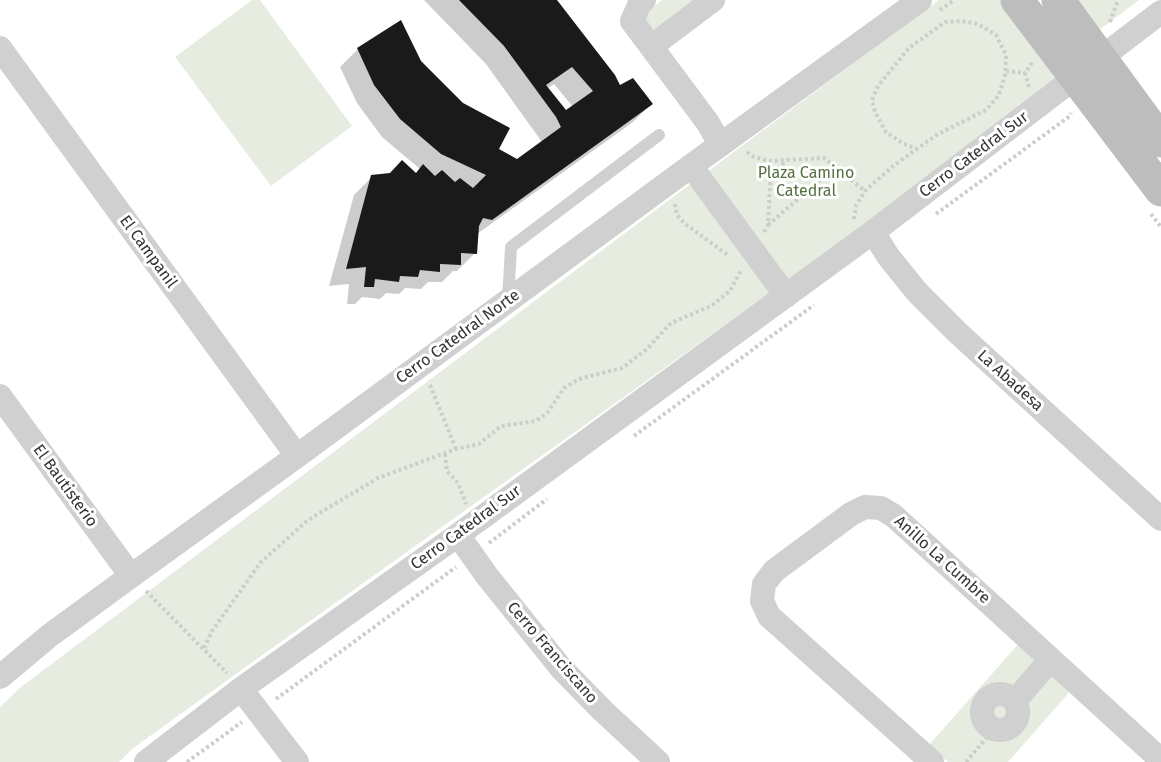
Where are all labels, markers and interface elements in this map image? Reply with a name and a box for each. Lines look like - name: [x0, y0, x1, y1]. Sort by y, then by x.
- street label: Cerro Catedral Sur: [916, 108, 1032, 202]
- park label: Plaza Camino Catedral: [758, 164, 854, 202]
- street label: El Campanil: [115, 212, 181, 292]
- street label: Cerro Catedral Norte: [393, 286, 523, 388]
- street label: La Abadesa: [973, 346, 1047, 416]
- street label: El Bautisterio: [29, 441, 101, 531]
- street label: Cerro Catedral Sur: [407, 482, 525, 574]
- street label: Anillo La Cumbre: [890, 512, 994, 608]
- street label: Cerro Franciscano: [503, 598, 601, 708]

